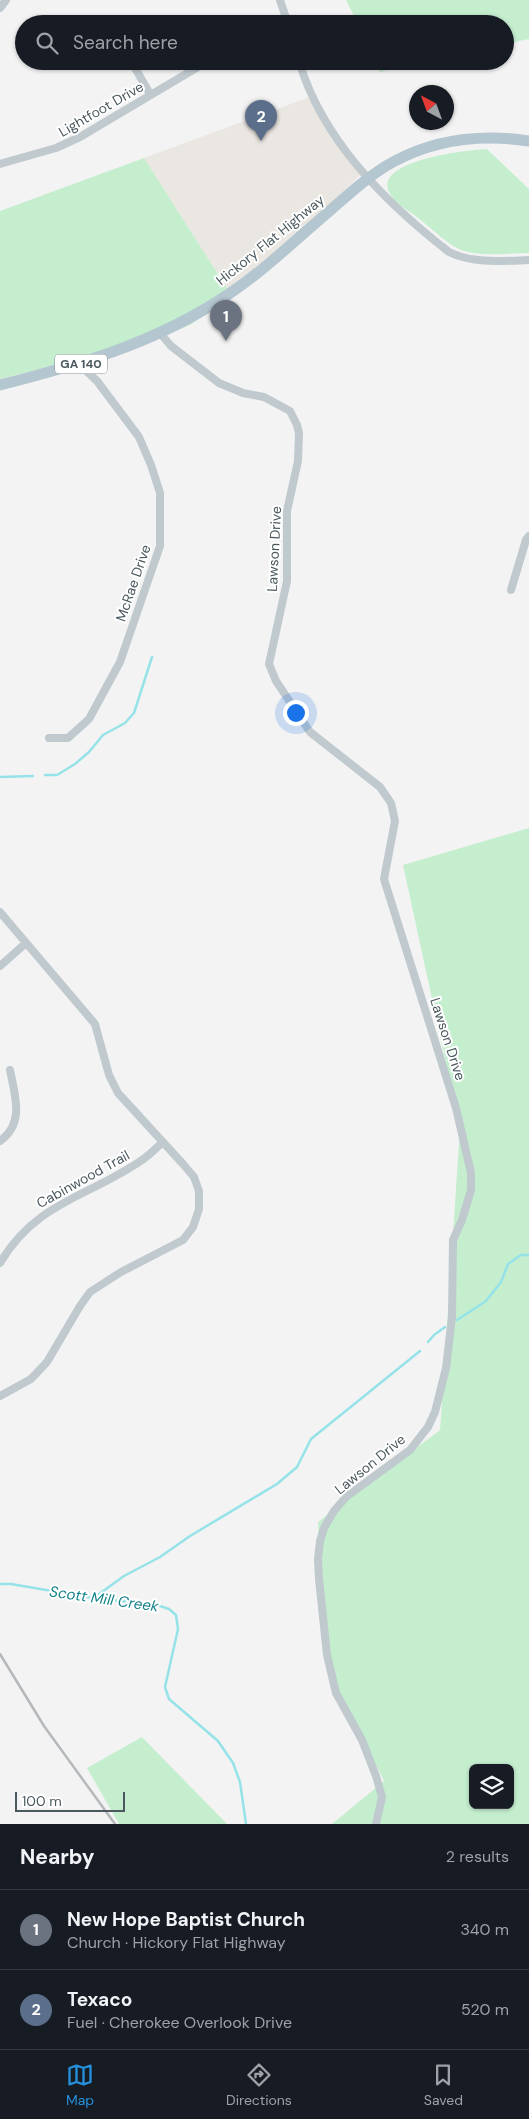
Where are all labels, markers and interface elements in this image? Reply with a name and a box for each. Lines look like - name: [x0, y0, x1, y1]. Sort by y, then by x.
- search box: [15, 15, 514, 70]
- icon: search: [33, 29, 61, 57]
- text: Search here: [73, 30, 178, 55]
- street label: Lightfoot Drive: [55, 77, 147, 141]
- north arrow: [409, 85, 454, 130]
- pin: 2: [245, 100, 277, 141]
- street label: Hickory Flat Highway: [212, 191, 328, 289]
- pin: 1: [210, 300, 242, 341]
- road number: GA 140: [55, 354, 107, 374]
- street label: Lawson Drive: [263, 506, 285, 592]
- street label: McRae Drive: [111, 542, 155, 624]
- your location: [283, 700, 309, 726]
- street label: Lawson Drive: [426, 995, 470, 1083]
- street label: Cabinwood Trail: [33, 1146, 133, 1212]
- street label: Lawson Drive: [331, 1430, 409, 1498]
- water label: Scott Mill Creek: [48, 1581, 160, 1617]
- map controls: [469, 1764, 514, 1809]
- button: layers: [469, 1764, 514, 1809]
- scale bar: [15, 1789, 125, 1812]
- text: 100 m: [22, 1792, 62, 1810]
- text: Nearby: [20, 1843, 94, 1871]
- text: 2 results: [446, 1846, 509, 1867]
- text: New Hope Baptist Church: [67, 1907, 305, 1932]
- text: 1: [33, 1919, 39, 1940]
- text: 340 m: [460, 1919, 509, 1940]
- text: Church · Hickory Flat Highway: [67, 1932, 286, 1953]
- text: Texaco: [67, 1987, 132, 2012]
- text: 2: [31, 1999, 41, 2020]
- text: 520 m: [461, 1999, 509, 2020]
- text: Fuel · Cherokee Overlook Drive: [67, 2012, 292, 2033]
- tab: Map: [66, 2061, 94, 2109]
- tab: Directions: [226, 2061, 292, 2109]
- tab: Saved: [424, 2061, 463, 2109]

